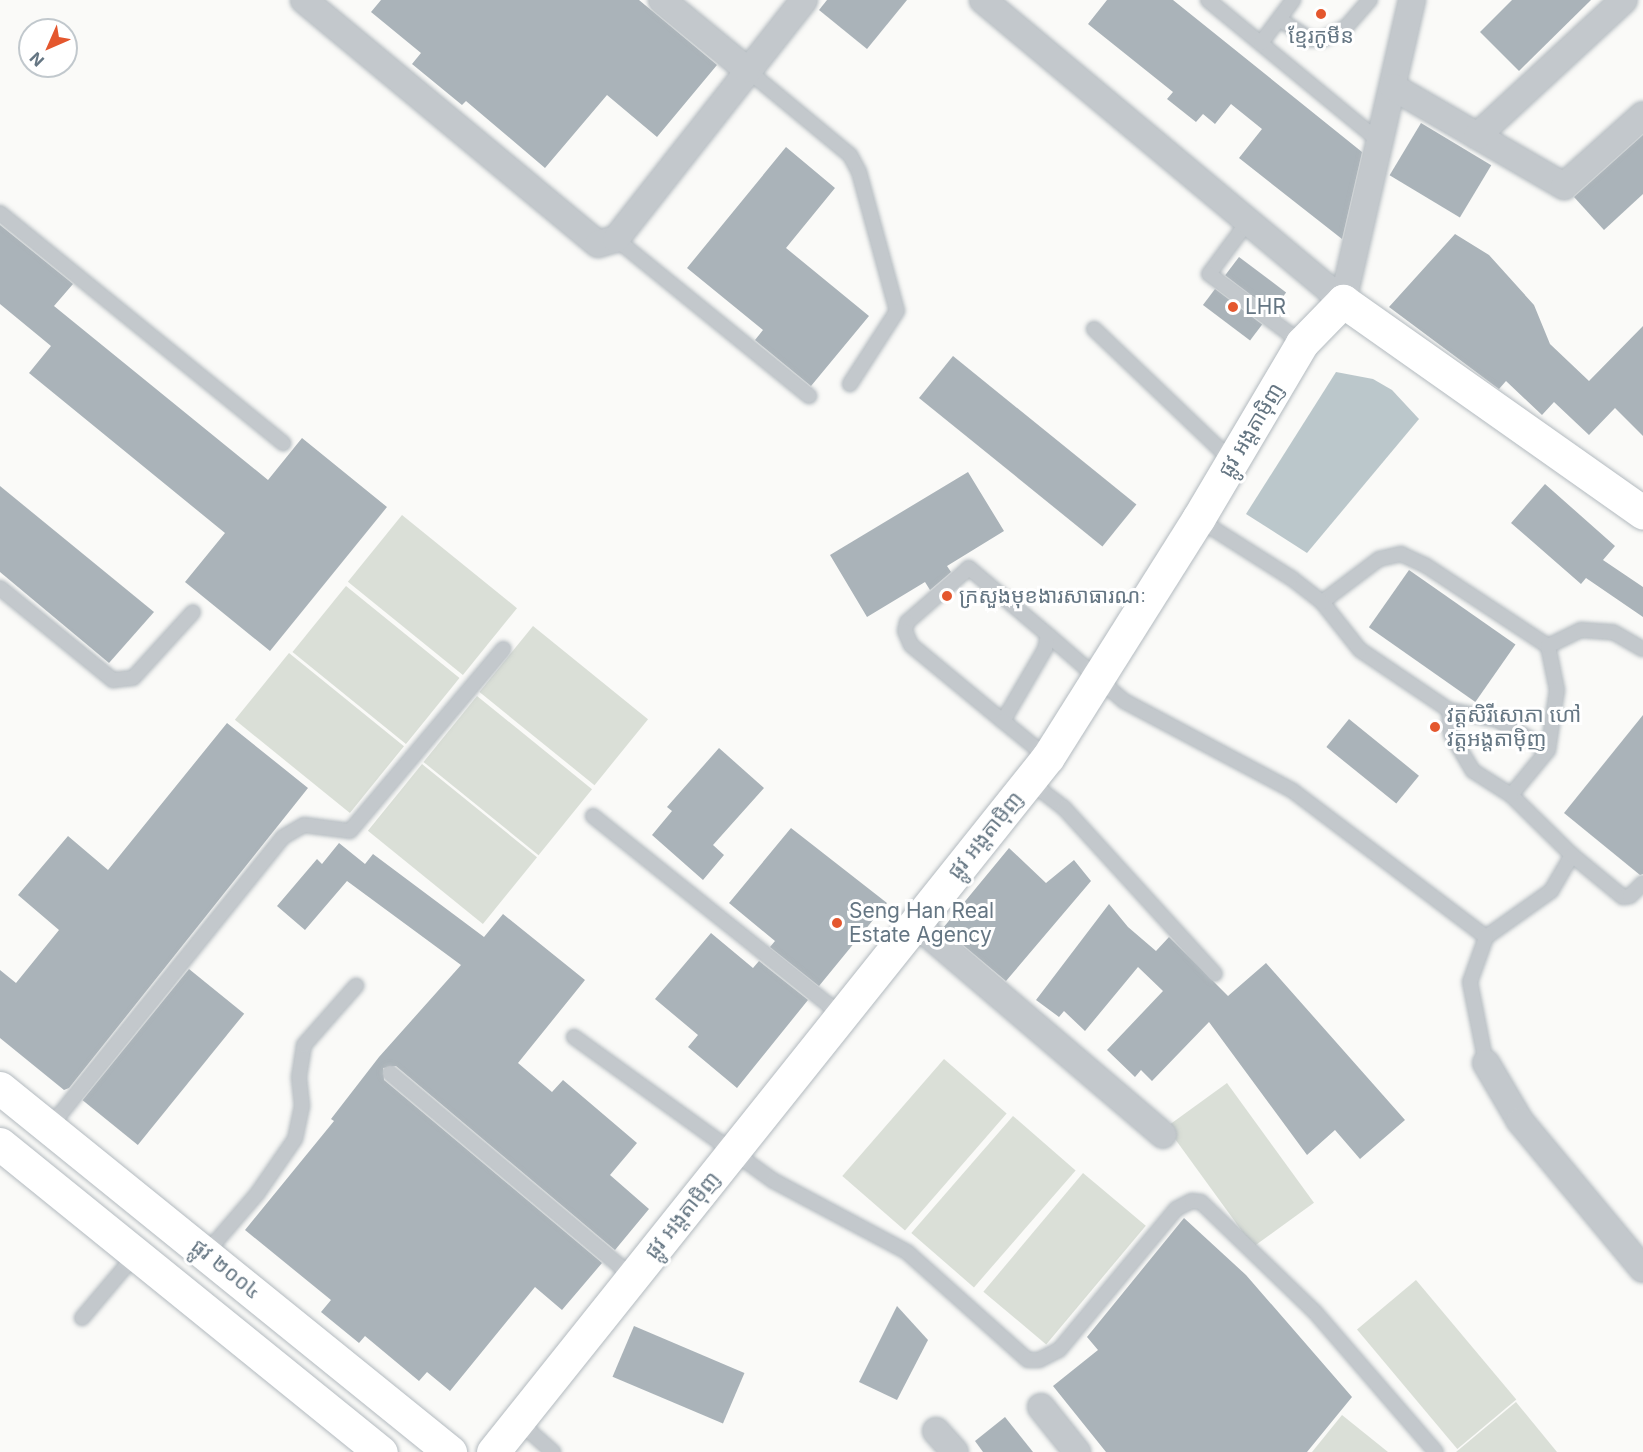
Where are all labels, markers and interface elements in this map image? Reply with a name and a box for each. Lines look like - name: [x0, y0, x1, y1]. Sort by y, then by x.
- marker: ខ្មែរកូមីន: [1314, 7, 1328, 21]
- north arrow: [18, 18, 78, 78]
- place label: ខ្មែរកូមីន: [1288, 23, 1354, 49]
- text: N: [25, 48, 48, 71]
- place label: LHR: [1245, 294, 1286, 320]
- marker: LHR: [1226, 300, 1240, 314]
- street label: ផ្លូវ អង្តតាម៉ិញ: [1213, 378, 1289, 482]
- place label: ក្រសួងមុខងារសាធារណៈ: [959, 583, 1146, 609]
- marker: ក្រសួងមុខងារសាធារណៈ: [940, 589, 954, 603]
- place label: វត្តសិរីសោភា ហៅ វត្តអង្តតាម៉ិញ: [1447, 702, 1581, 752]
- marker: វត្តសិរីសោភា ហៅ វត្តអង្តតាម៉ិញ: [1428, 720, 1442, 734]
- street label: ផ្លូវ អង្តតាម៉ិញ: [942, 786, 1028, 884]
- place label: Seng Han Real Estate Agency: [849, 898, 994, 948]
- marker: Seng Han Real Estate Agency: [830, 916, 844, 930]
- street label: ផ្លូវ អង្តតាម៉ិញ: [639, 1166, 725, 1264]
- street label: ផ្លូវ ២០០៤: [186, 1233, 266, 1305]

